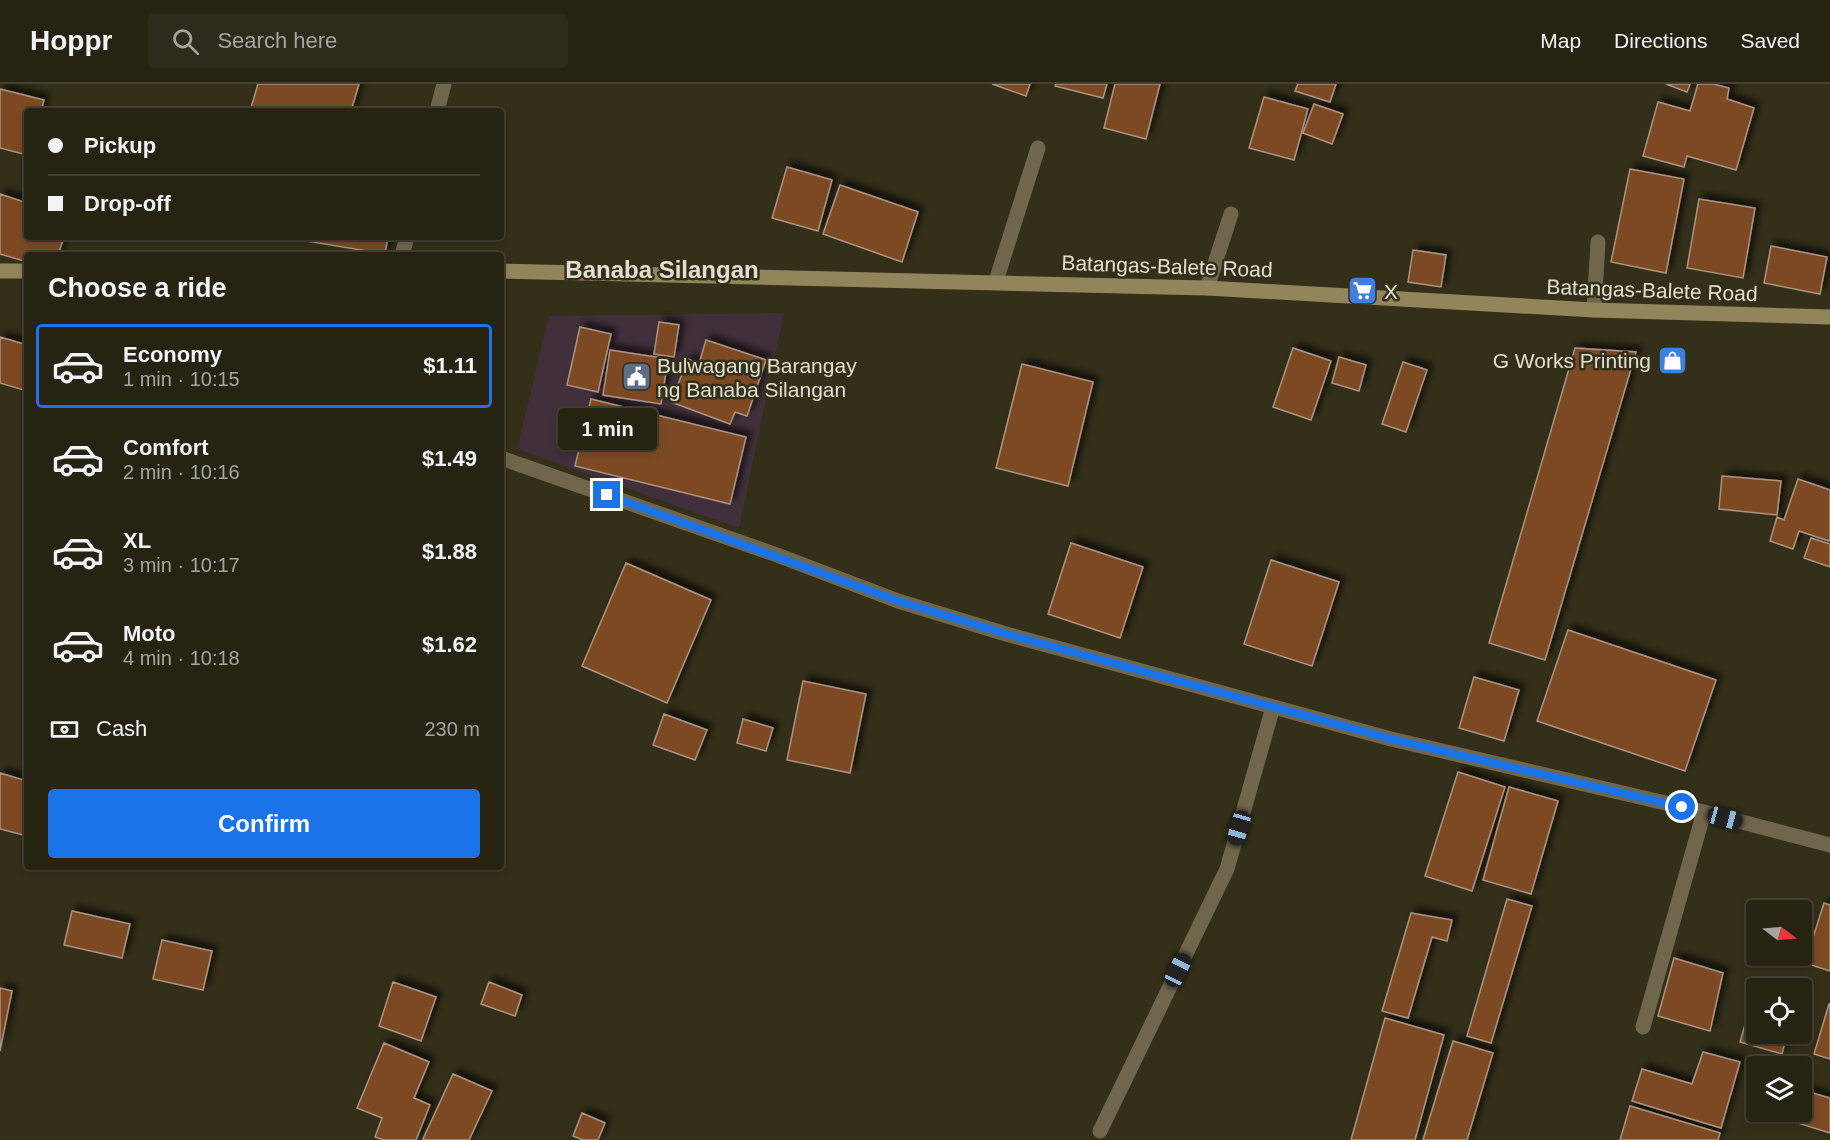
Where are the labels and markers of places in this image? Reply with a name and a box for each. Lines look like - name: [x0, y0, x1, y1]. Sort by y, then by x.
- supermarket icon: X: [1347, 275, 1379, 307]
- place label: X: [1384, 280, 1398, 303]
- shop icon: G Works Printing: [1656, 344, 1688, 376]
- place label: G Works Printing: [1493, 349, 1651, 372]
- place label: Bulwagang Barangay ng Banaba Silangan: [657, 354, 857, 401]
- public building icon: Bulwagang Barangay ng Banaba Silangan: [620, 361, 652, 393]

